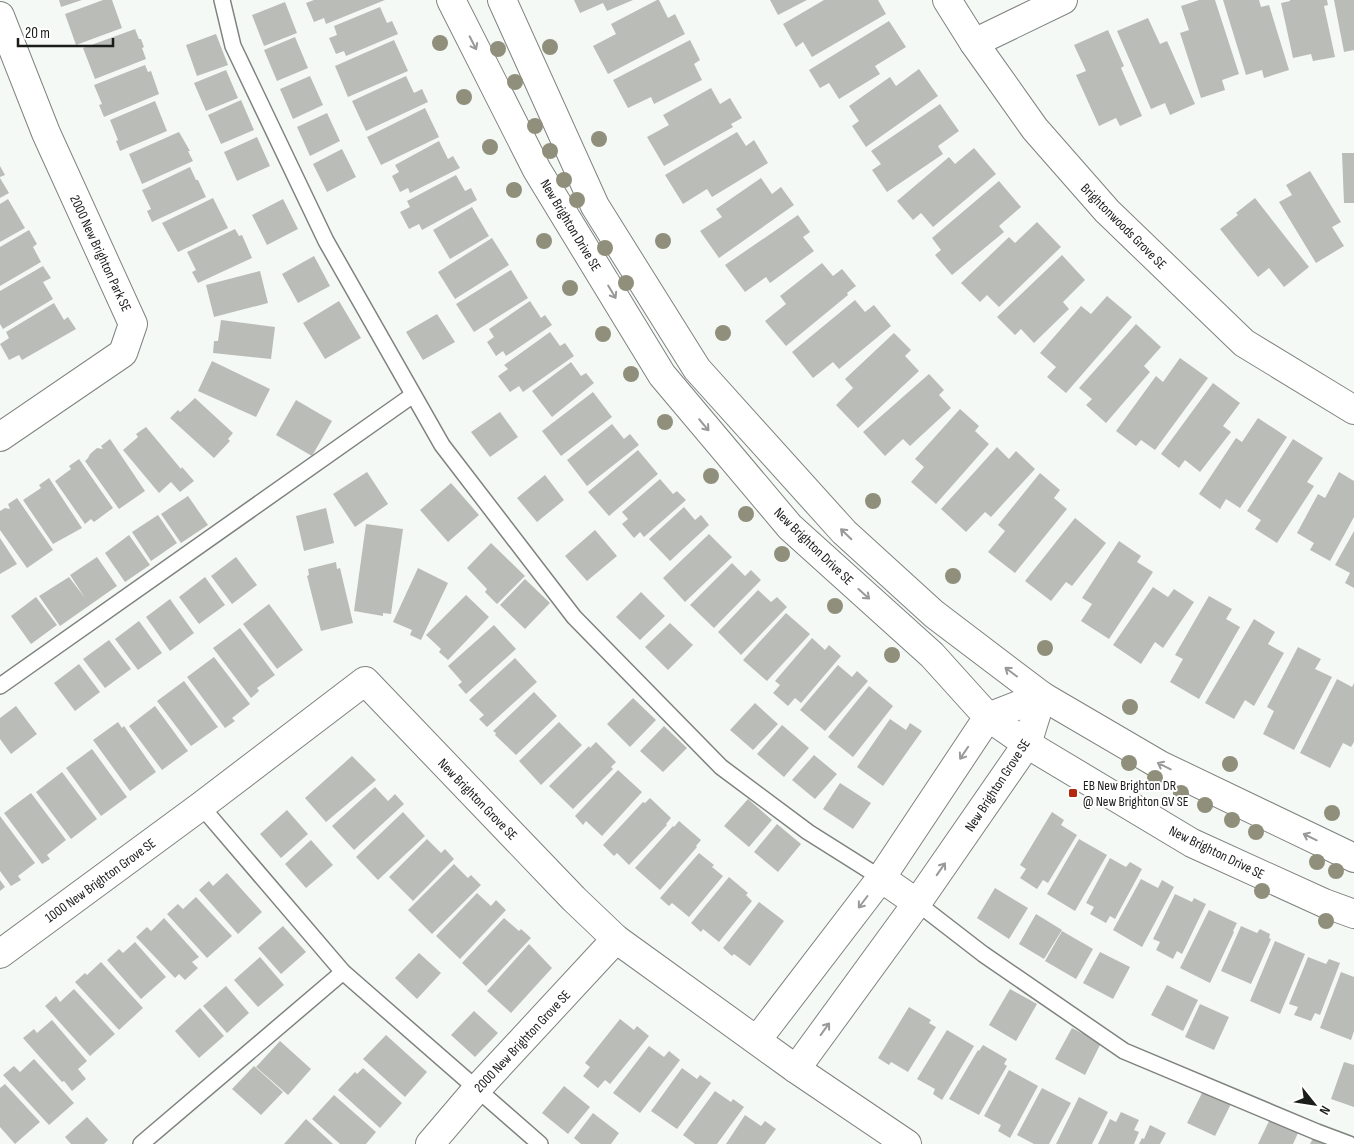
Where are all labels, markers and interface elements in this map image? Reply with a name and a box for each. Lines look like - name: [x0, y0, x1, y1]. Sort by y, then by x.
- scale bar: [18, 15, 112, 47]
- text: 20 m: [25, 24, 50, 43]
- one-way arrow: [468, 36, 478, 51]
- street label: New Brighton Drive SE: [537, 176, 605, 274]
- street label: Brightonwoods Grove SE: [1077, 180, 1170, 273]
- street label: 2000 New Brighton Park SE: [66, 192, 135, 314]
- one-way arrow: [607, 285, 617, 299]
- one-way arrow: [699, 418, 710, 431]
- street label: New Brighton Drive SE: [770, 504, 857, 589]
- one-way arrow: [840, 528, 852, 540]
- one-way arrow: [857, 588, 870, 599]
- one-way arrow: [1004, 667, 1018, 677]
- street label: New Brighton Grove SE: [961, 736, 1034, 835]
- one-way arrow: [959, 746, 969, 760]
- street label: New Brighton Grove SE: [434, 755, 521, 844]
- one-way arrow: [1157, 761, 1172, 770]
- place label: EB New Brighton DR @ New Brighton GV SE: [1083, 777, 1189, 810]
- marker: EB New Brighton DR @ New Brighton GV SE: [1067, 787, 1079, 799]
- street label: New Brighton Drive SE: [1166, 822, 1267, 883]
- one-way arrow: [1303, 832, 1318, 842]
- street label: 1000 New Brighton Grove SE: [42, 834, 159, 926]
- one-way arrow: [936, 863, 946, 877]
- one-way arrow: [857, 895, 868, 908]
- street label: 2000 New Brighton Grove SE: [471, 986, 574, 1096]
- one-way arrow: [820, 1022, 830, 1036]
- north arrow: [1289, 1079, 1339, 1129]
- text: N: [1316, 1103, 1334, 1118]

